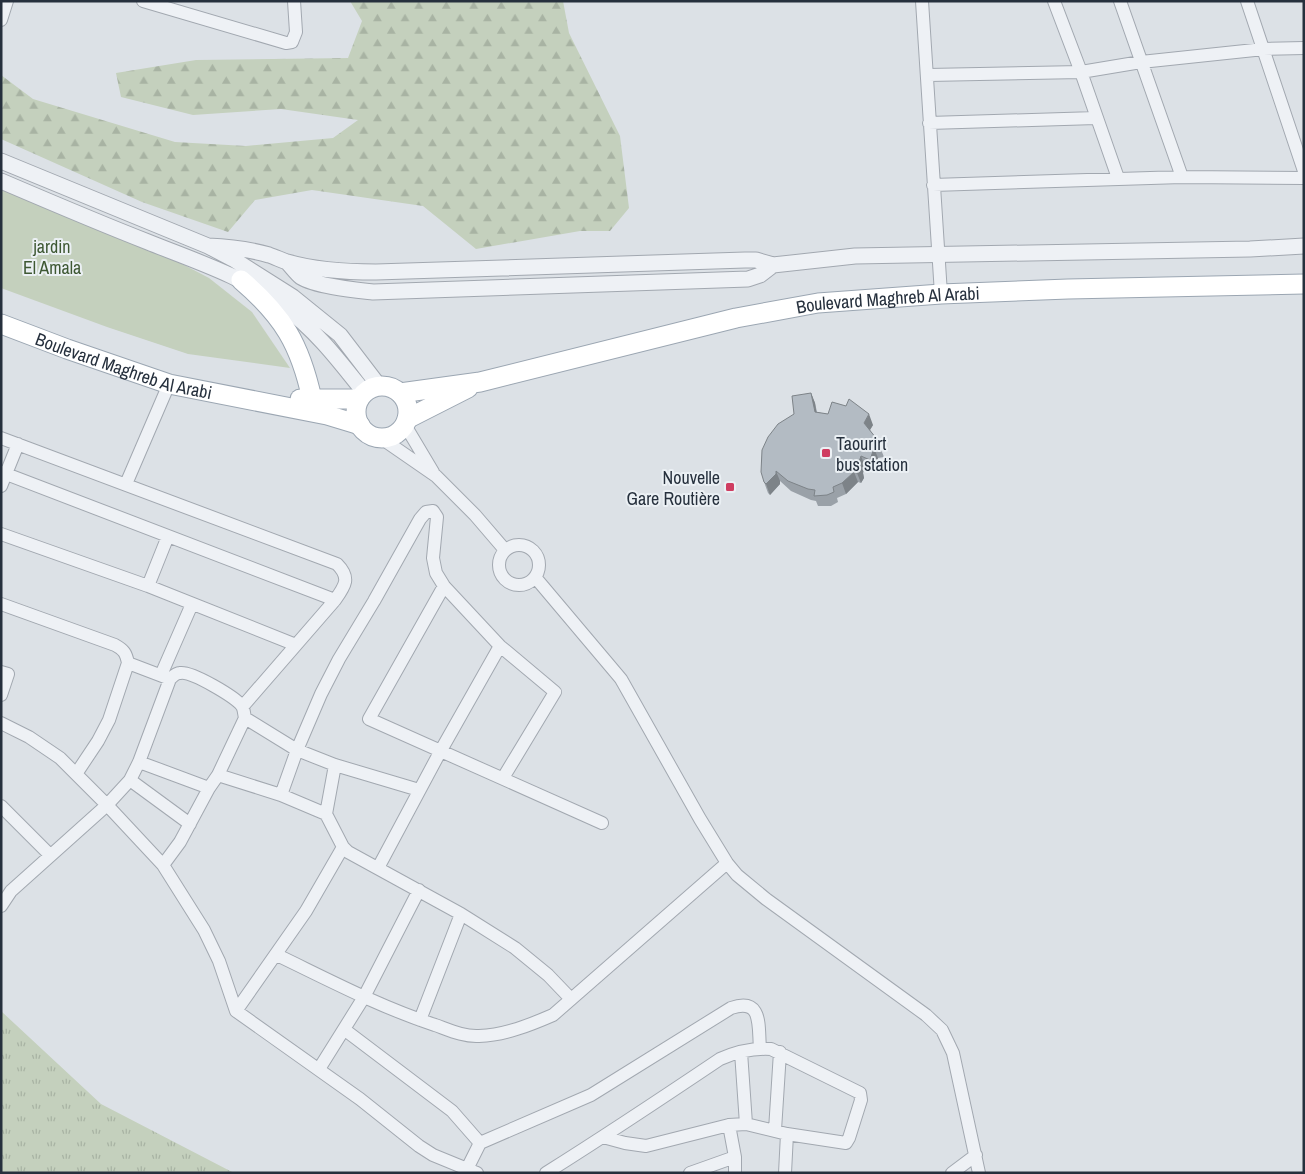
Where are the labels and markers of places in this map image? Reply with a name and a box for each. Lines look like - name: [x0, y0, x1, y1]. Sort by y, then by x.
- place label: Taourirt bus station: [836, 431, 908, 477]
- marker: Taourirt bus station: [820, 447, 832, 459]
- place label: Nouvelle Gare Routière: [626, 465, 720, 511]
- marker: Nouvelle Gare Routière: [724, 481, 736, 493]

